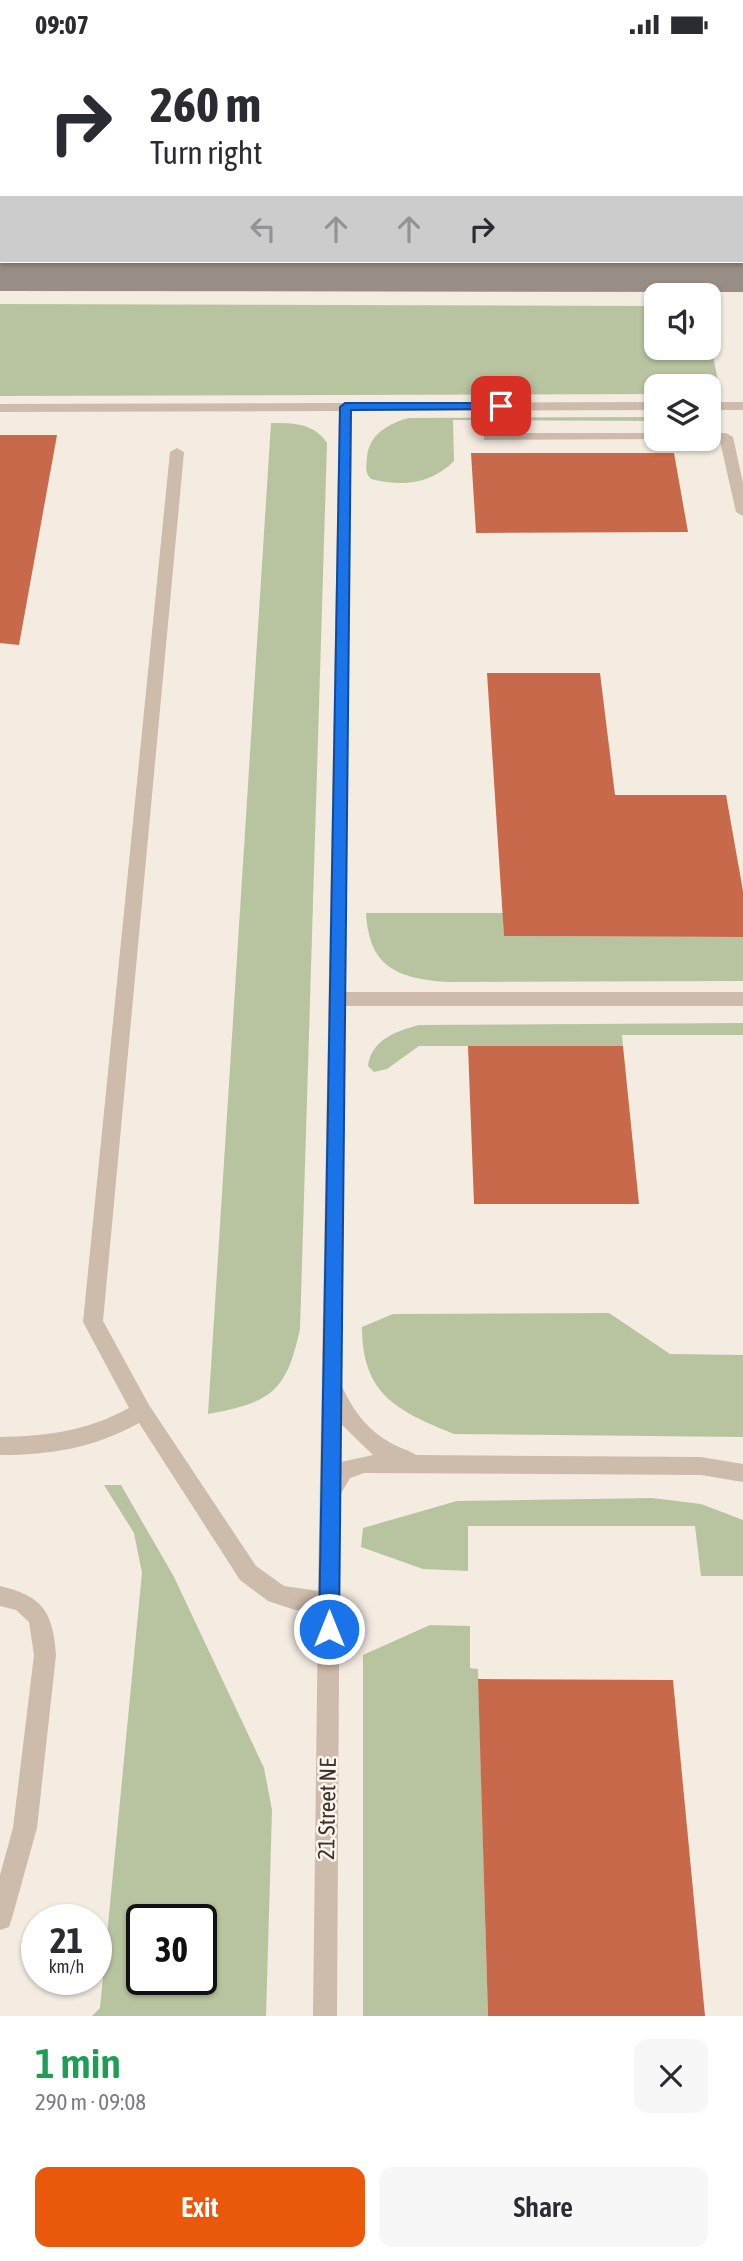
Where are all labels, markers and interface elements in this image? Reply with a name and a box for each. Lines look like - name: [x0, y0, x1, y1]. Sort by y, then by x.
- text: 09:07: [35, 10, 89, 40]
- text: 260 m: [150, 76, 261, 132]
- icon: right: [35, 77, 126, 168]
- text: Turn right: [150, 134, 263, 171]
- icon: left: [244, 210, 282, 248]
- icon: ahead: [317, 210, 355, 248]
- icon: ahead: [390, 210, 428, 248]
- icon: right: [463, 210, 501, 248]
- map controls: [644, 283, 721, 451]
- button: sound: [644, 283, 721, 360]
- button: layers: [644, 374, 721, 451]
- pin: [471, 376, 531, 436]
- icon: arrive: [482, 387, 520, 425]
- position arrow: [292, 1592, 366, 1666]
- street label: 21 Street NE: [313, 1758, 341, 1860]
- speed limit sign: 30: [126, 1904, 217, 1995]
- text: 21: [50, 1920, 83, 1960]
- text: km/h: [49, 1956, 84, 1977]
- text: 1 min: [35, 2039, 121, 2087]
- button: close: [634, 2039, 708, 2113]
- text: 290 m · 09:08: [35, 2089, 146, 2115]
- button: Exit: [35, 2167, 365, 2247]
- button: Share: [379, 2167, 708, 2247]

